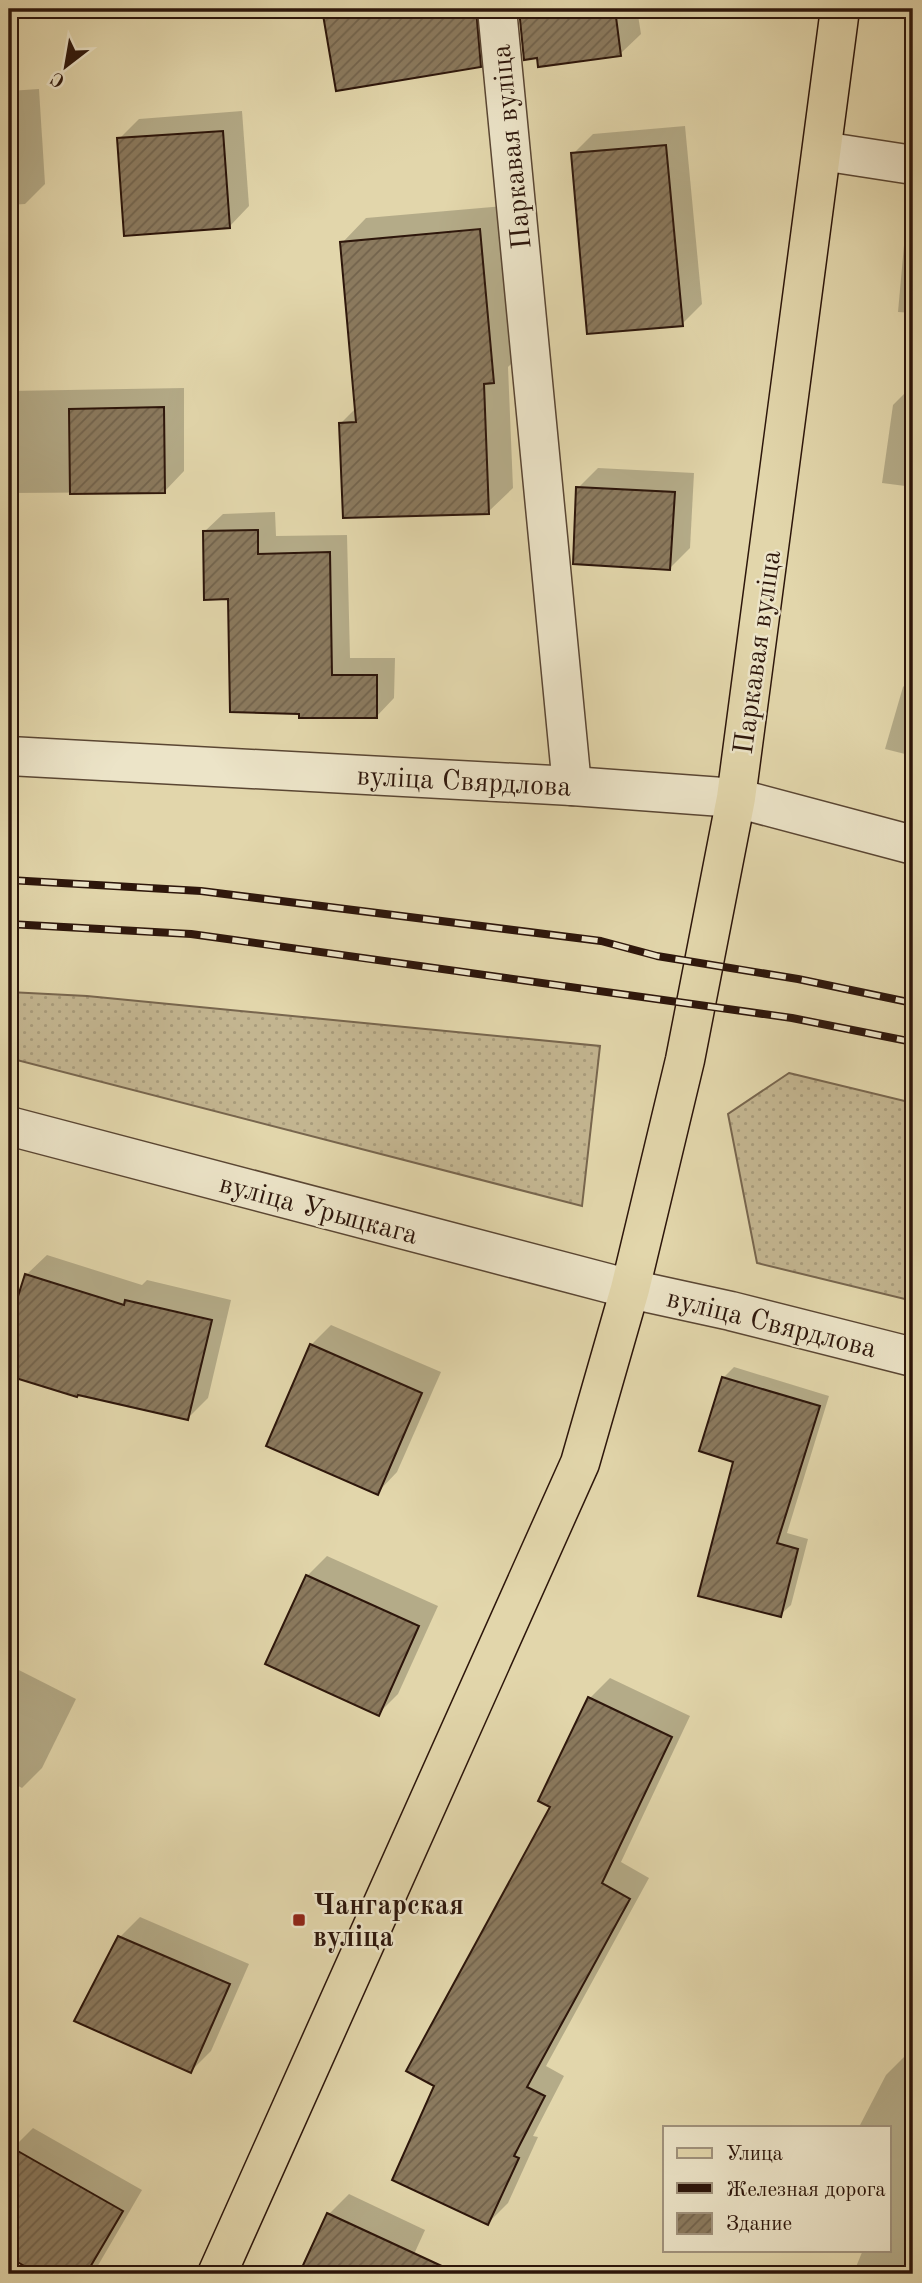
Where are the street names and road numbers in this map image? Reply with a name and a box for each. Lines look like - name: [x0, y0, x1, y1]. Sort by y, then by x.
- street label: Паркавая вуліца: [488, 43, 538, 250]
- street label: Паркавая вуліца: [731, 549, 787, 756]
- street label: вуліца Свярдлова: [356, 763, 572, 803]
- street label: вуліца Урыцкага: [216, 1171, 421, 1251]
- street label: вуліца Свярдлова: [664, 1285, 879, 1365]

